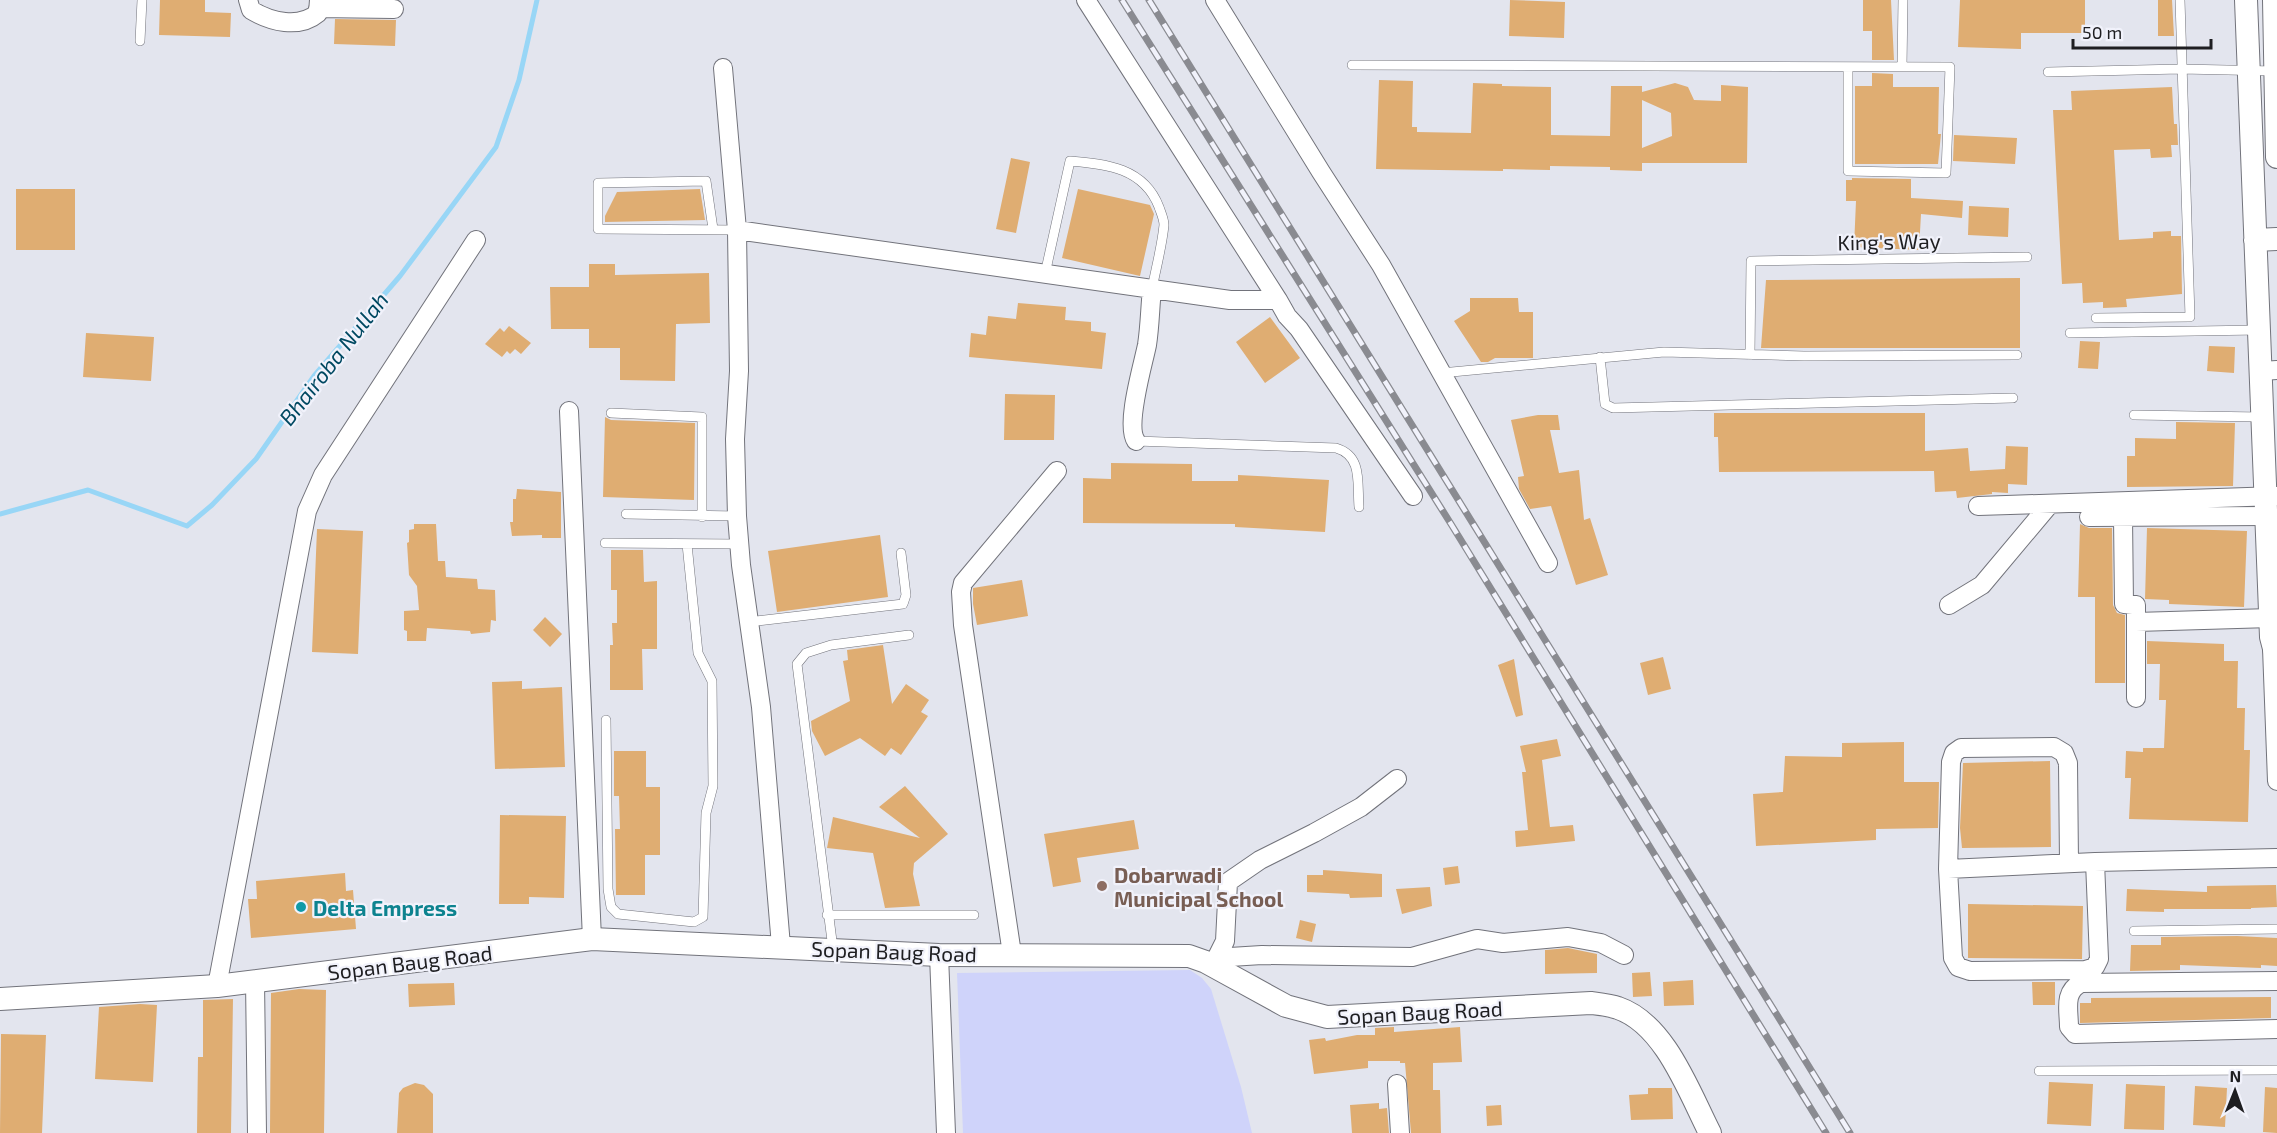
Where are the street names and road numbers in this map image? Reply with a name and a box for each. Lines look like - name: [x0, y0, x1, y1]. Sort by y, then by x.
- street label: King's Way: [1837, 228, 1941, 254]
- street label: Sopan Baug Road: [811, 936, 977, 966]
- street label: Sopan Baug Road: [326, 940, 494, 984]
- street label: Sopan Baug Road: [1337, 995, 1503, 1029]

